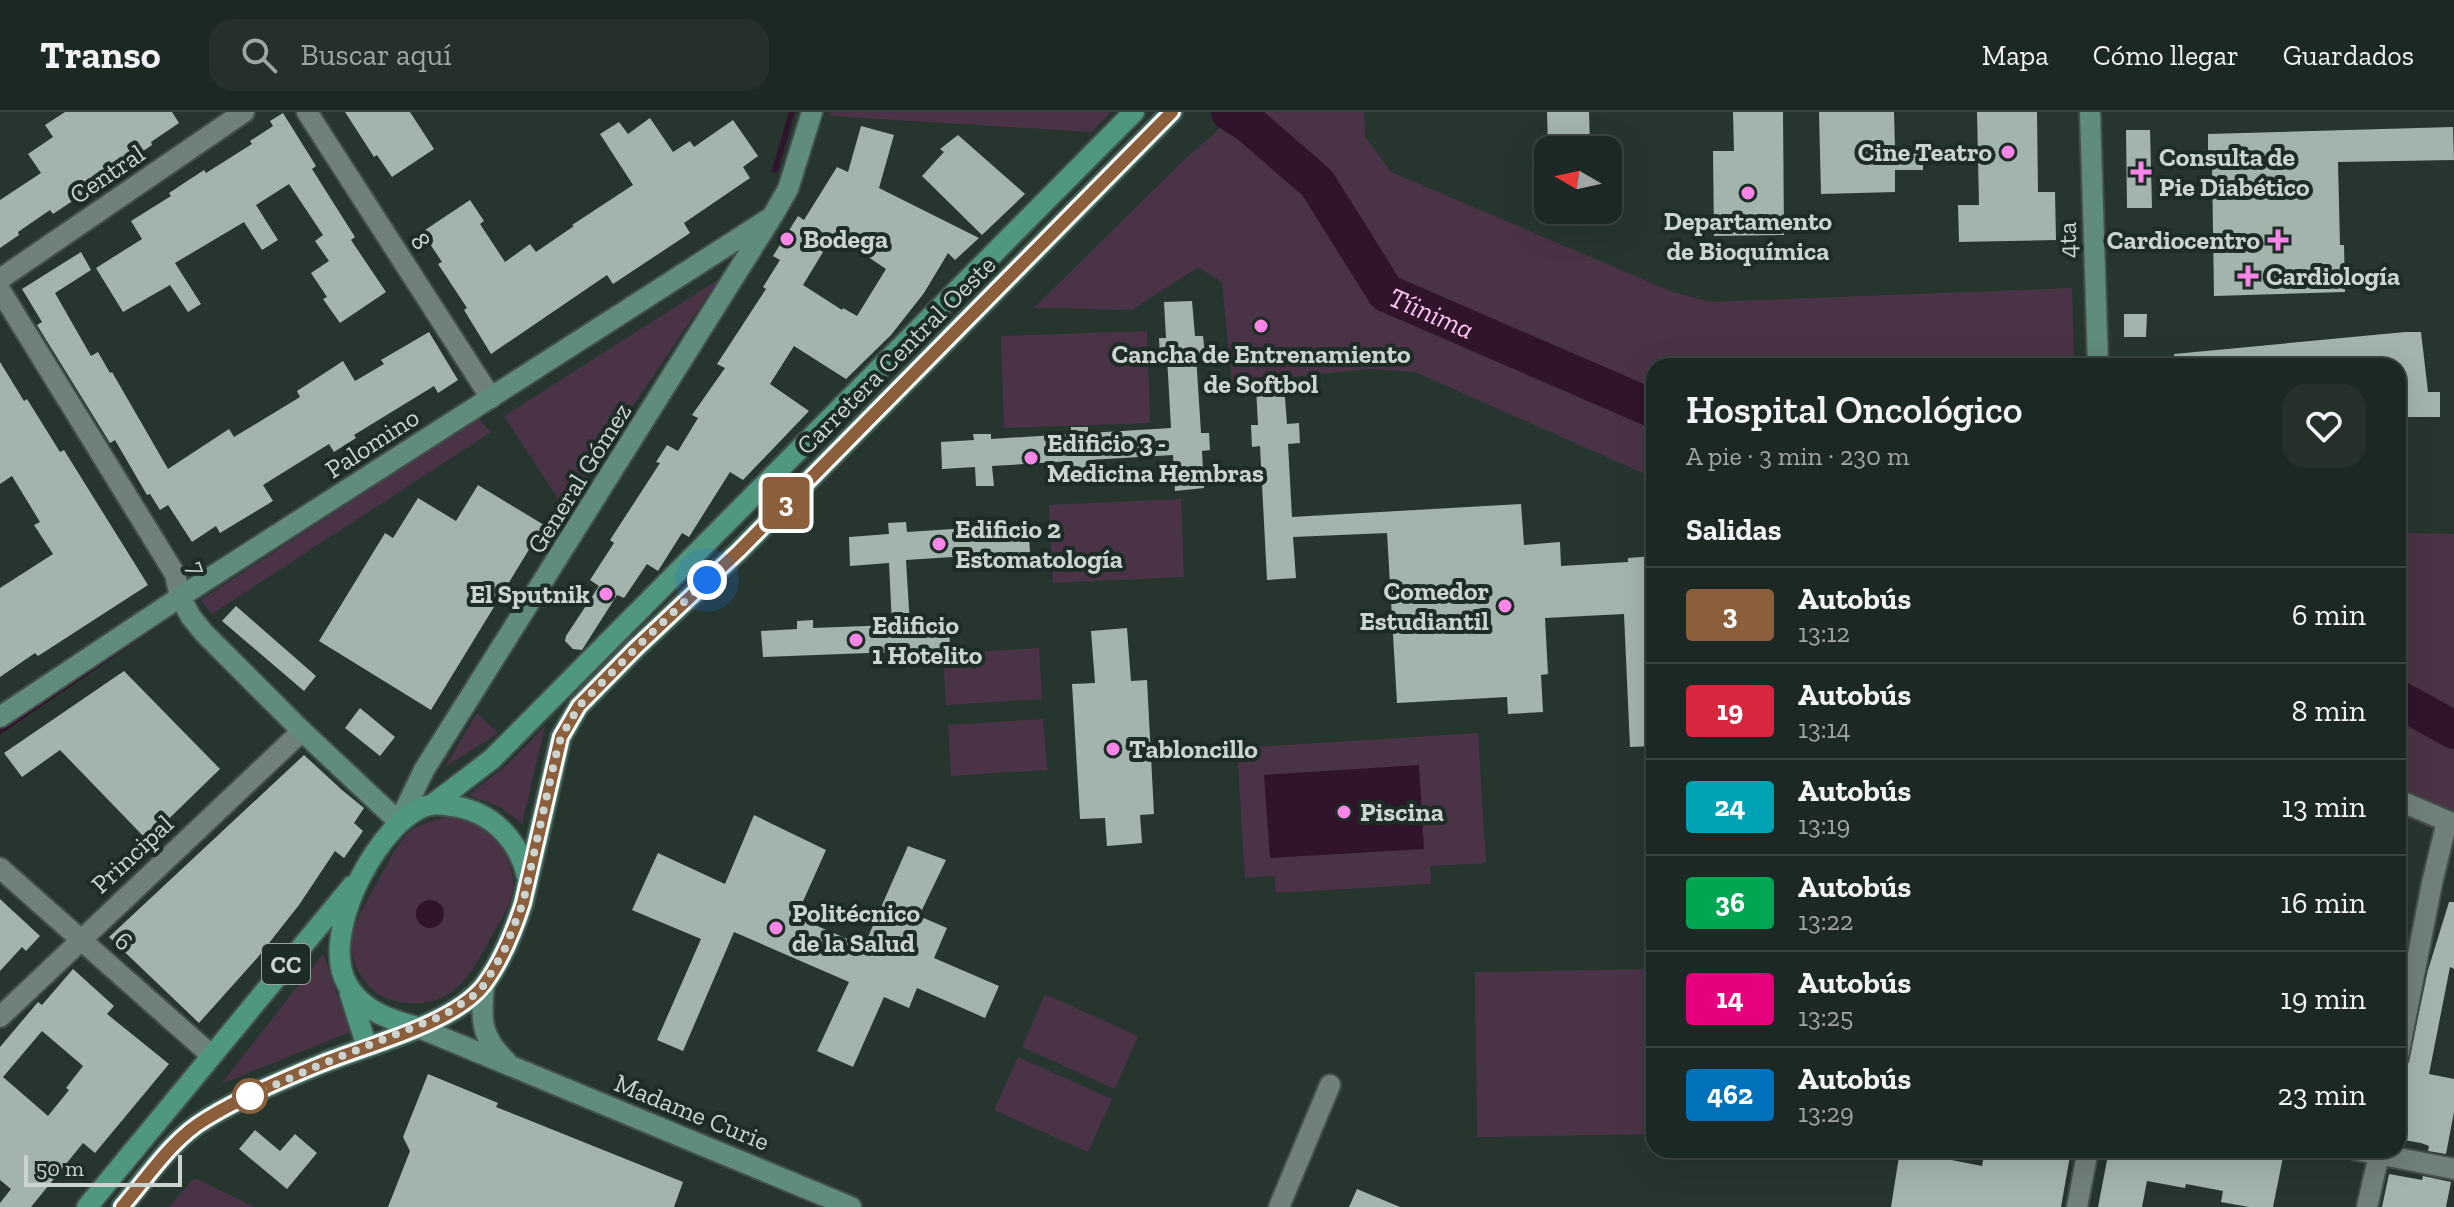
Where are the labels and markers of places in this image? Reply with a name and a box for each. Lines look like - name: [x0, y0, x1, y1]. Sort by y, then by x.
- place label: Cine Teatro: [1858, 136, 1992, 168]
- place label: Consulta de Pie Diabético: [2159, 141, 2310, 203]
- marker: Cine Teatro: [1999, 143, 2017, 161]
- marker: Consulta de Pie Diabético: [2130, 161, 2152, 183]
- marker: Departamento de Bioquímica: [1739, 184, 1757, 202]
- place label: Departamento de Bioquímica: [1664, 205, 1833, 267]
- place label: Bodega: [803, 223, 888, 255]
- place label: Cardiocentro: [2107, 224, 2260, 256]
- marker: Cardiocentro: [2267, 229, 2289, 251]
- marker: Bodega: [778, 230, 796, 248]
- place label: Cardiología: [2266, 260, 2400, 292]
- marker: Cardiología: [2237, 265, 2259, 287]
- marker: Cancha de Entrenamiento de Softbol: [1252, 317, 1270, 335]
- place label: Cancha de Entrenamiento de Softbol: [1111, 338, 1411, 400]
- place label: Edificio 3 - Medicina Hembras: [1047, 427, 1264, 489]
- marker: Edificio 3 - Medicina Hembras: [1022, 449, 1040, 467]
- place label: Edificio 2 Estomatología: [955, 513, 1123, 575]
- marker: Edificio 2 Estomatología: [930, 535, 948, 553]
- place label: Comedor Estudiantil: [1359, 575, 1489, 637]
- place label: El Sputnik: [470, 578, 591, 610]
- marker: El Sputnik: [597, 585, 615, 603]
- marker: Comedor Estudiantil: [1496, 597, 1514, 615]
- place label: Edificio 1 Hotelito: [872, 609, 983, 671]
- marker: Edificio 1 Hotelito: [847, 631, 865, 649]
- place label: Tabloncillo: [1129, 733, 1258, 765]
- marker: Tabloncillo: [1104, 740, 1122, 758]
- place label: Piscina: [1360, 796, 1444, 828]
- marker: Piscina: [1335, 803, 1353, 821]
- place label: Politécnico de la Salud: [792, 897, 920, 959]
- marker: Politécnico de la Salud: [767, 919, 785, 937]
- unlabelled marker: [233, 1079, 267, 1113]

